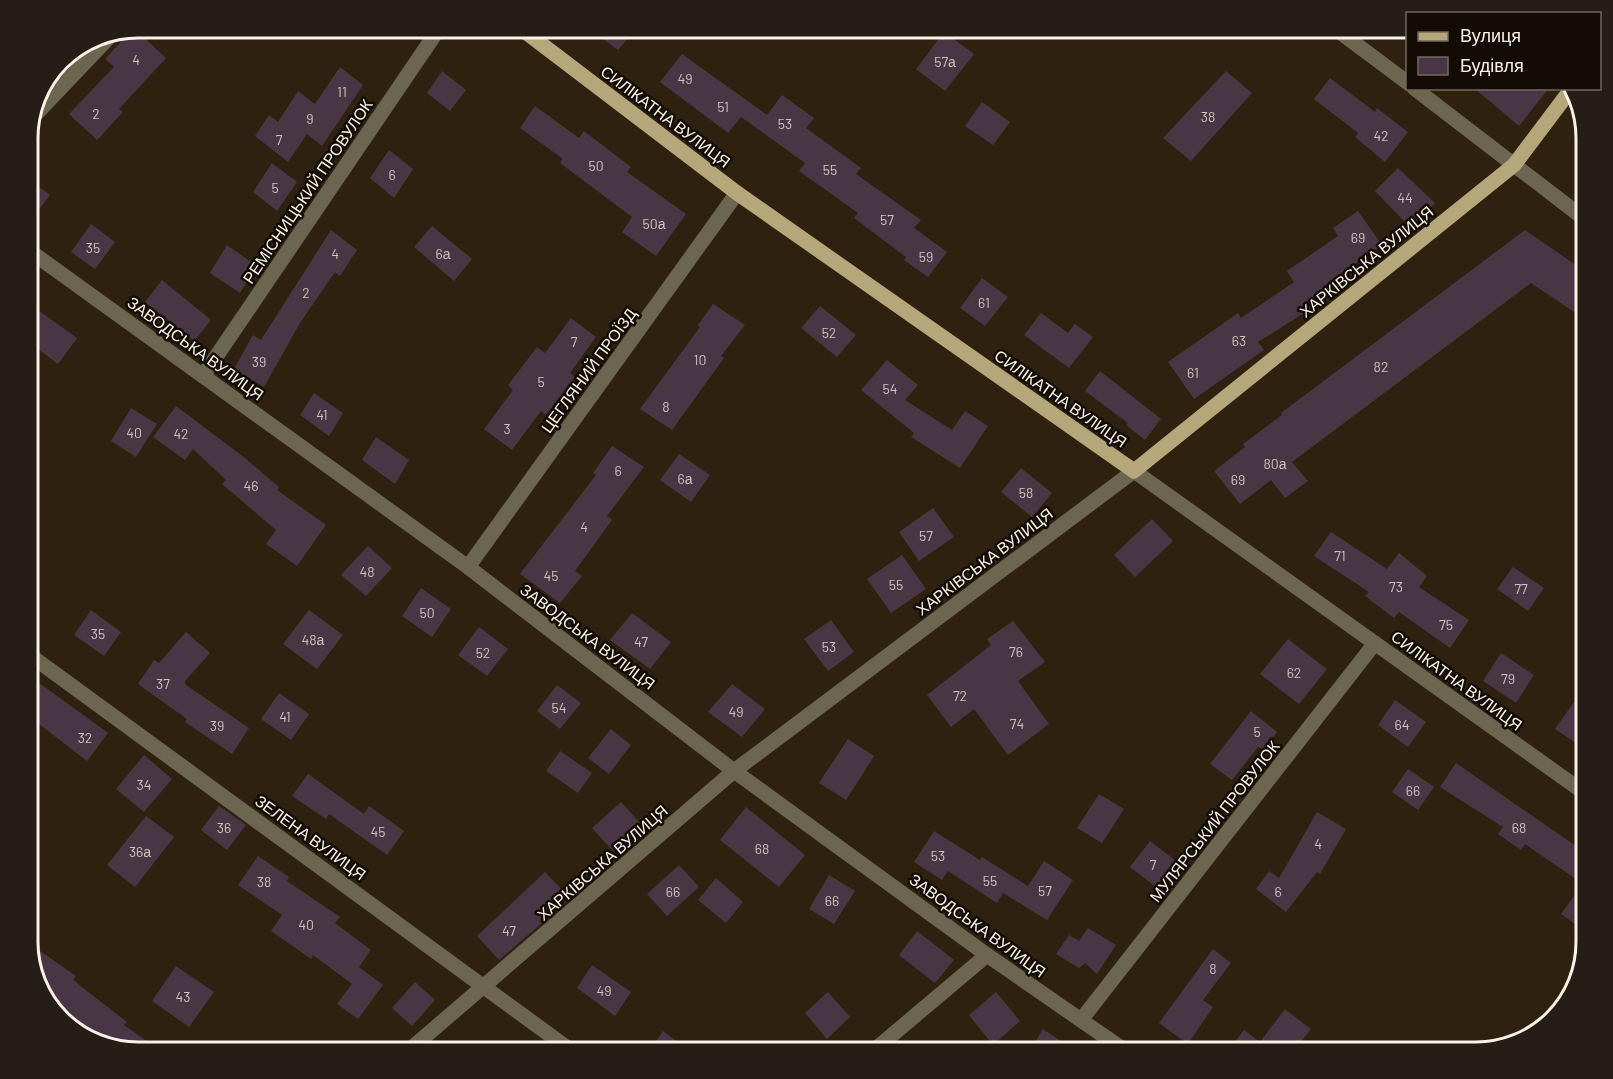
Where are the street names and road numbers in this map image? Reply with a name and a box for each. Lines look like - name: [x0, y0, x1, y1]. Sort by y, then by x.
- street label: СИЛІКАТНА ВУЛИЦЯ: [598, 61, 734, 171]
- street label: РЕМІСНИЦЬКИЙ ПРОВУЛОК: [238, 95, 376, 287]
- street label: ХАРКІВСЬКА ВУЛИЦЯ: [1295, 201, 1437, 321]
- street label: ЗАВОДСЬКА ВУЛИЦЯ: [124, 292, 268, 404]
- street label: ЦЕГЛЯНИЙ ПРОЇЗД: [536, 304, 640, 436]
- street label: СИЛІКАТНА ВУЛИЦЯ: [991, 345, 1131, 451]
- street label: ХАРКІВСЬКА ВУЛИЦЯ: [912, 503, 1056, 619]
- street label: ЗАВОДСЬКА ВУЛИЦЯ: [517, 579, 659, 693]
- street label: СИЛІКАТНА ВУЛИЦЯ: [1388, 626, 1526, 734]
- street label: МУЛЯРСЬКИЙ ПРОВУЛОК: [1145, 736, 1283, 905]
- street label: ЗЕЛЕНА ВУЛИЦЯ: [252, 790, 370, 884]
- street label: ХАРКІВСЬКА ВУЛИЦЯ: [533, 800, 671, 924]
- street label: ЗАВОДСЬКА ВУЛИЦЯ: [906, 869, 1050, 981]

